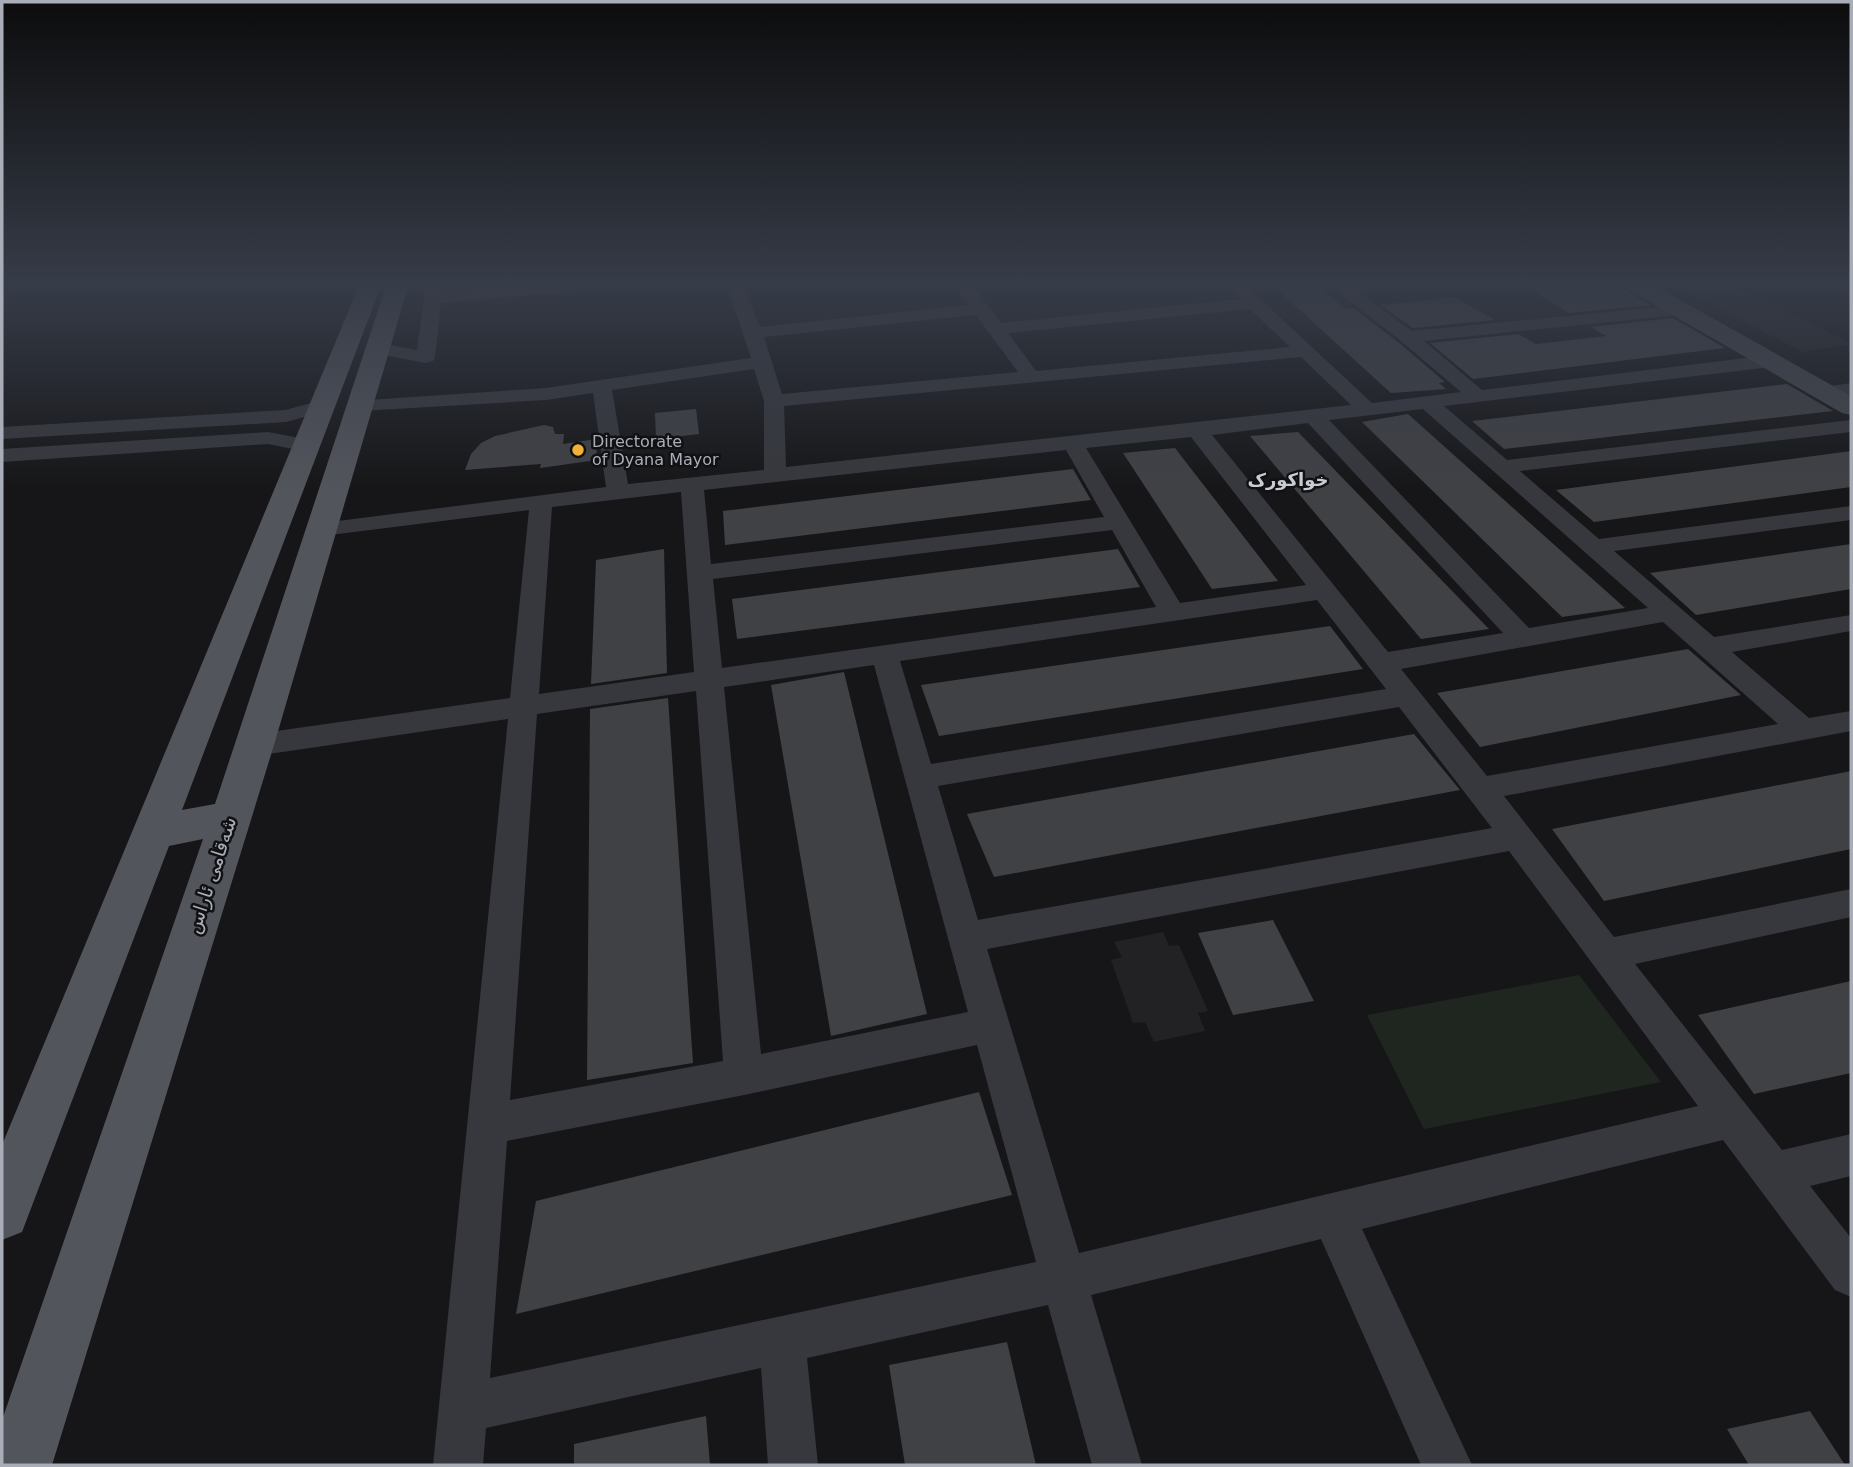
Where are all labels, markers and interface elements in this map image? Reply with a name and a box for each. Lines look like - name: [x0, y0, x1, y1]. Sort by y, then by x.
- place label: Directorate of Dyana Mayor: [592, 432, 719, 469]
- marker: Directorate of Dyana Mayor: [570, 442, 586, 458]
- district label: خواکورک: [1248, 469, 1328, 491]
- street label: شەقامی ئاراس: [182, 814, 241, 937]

